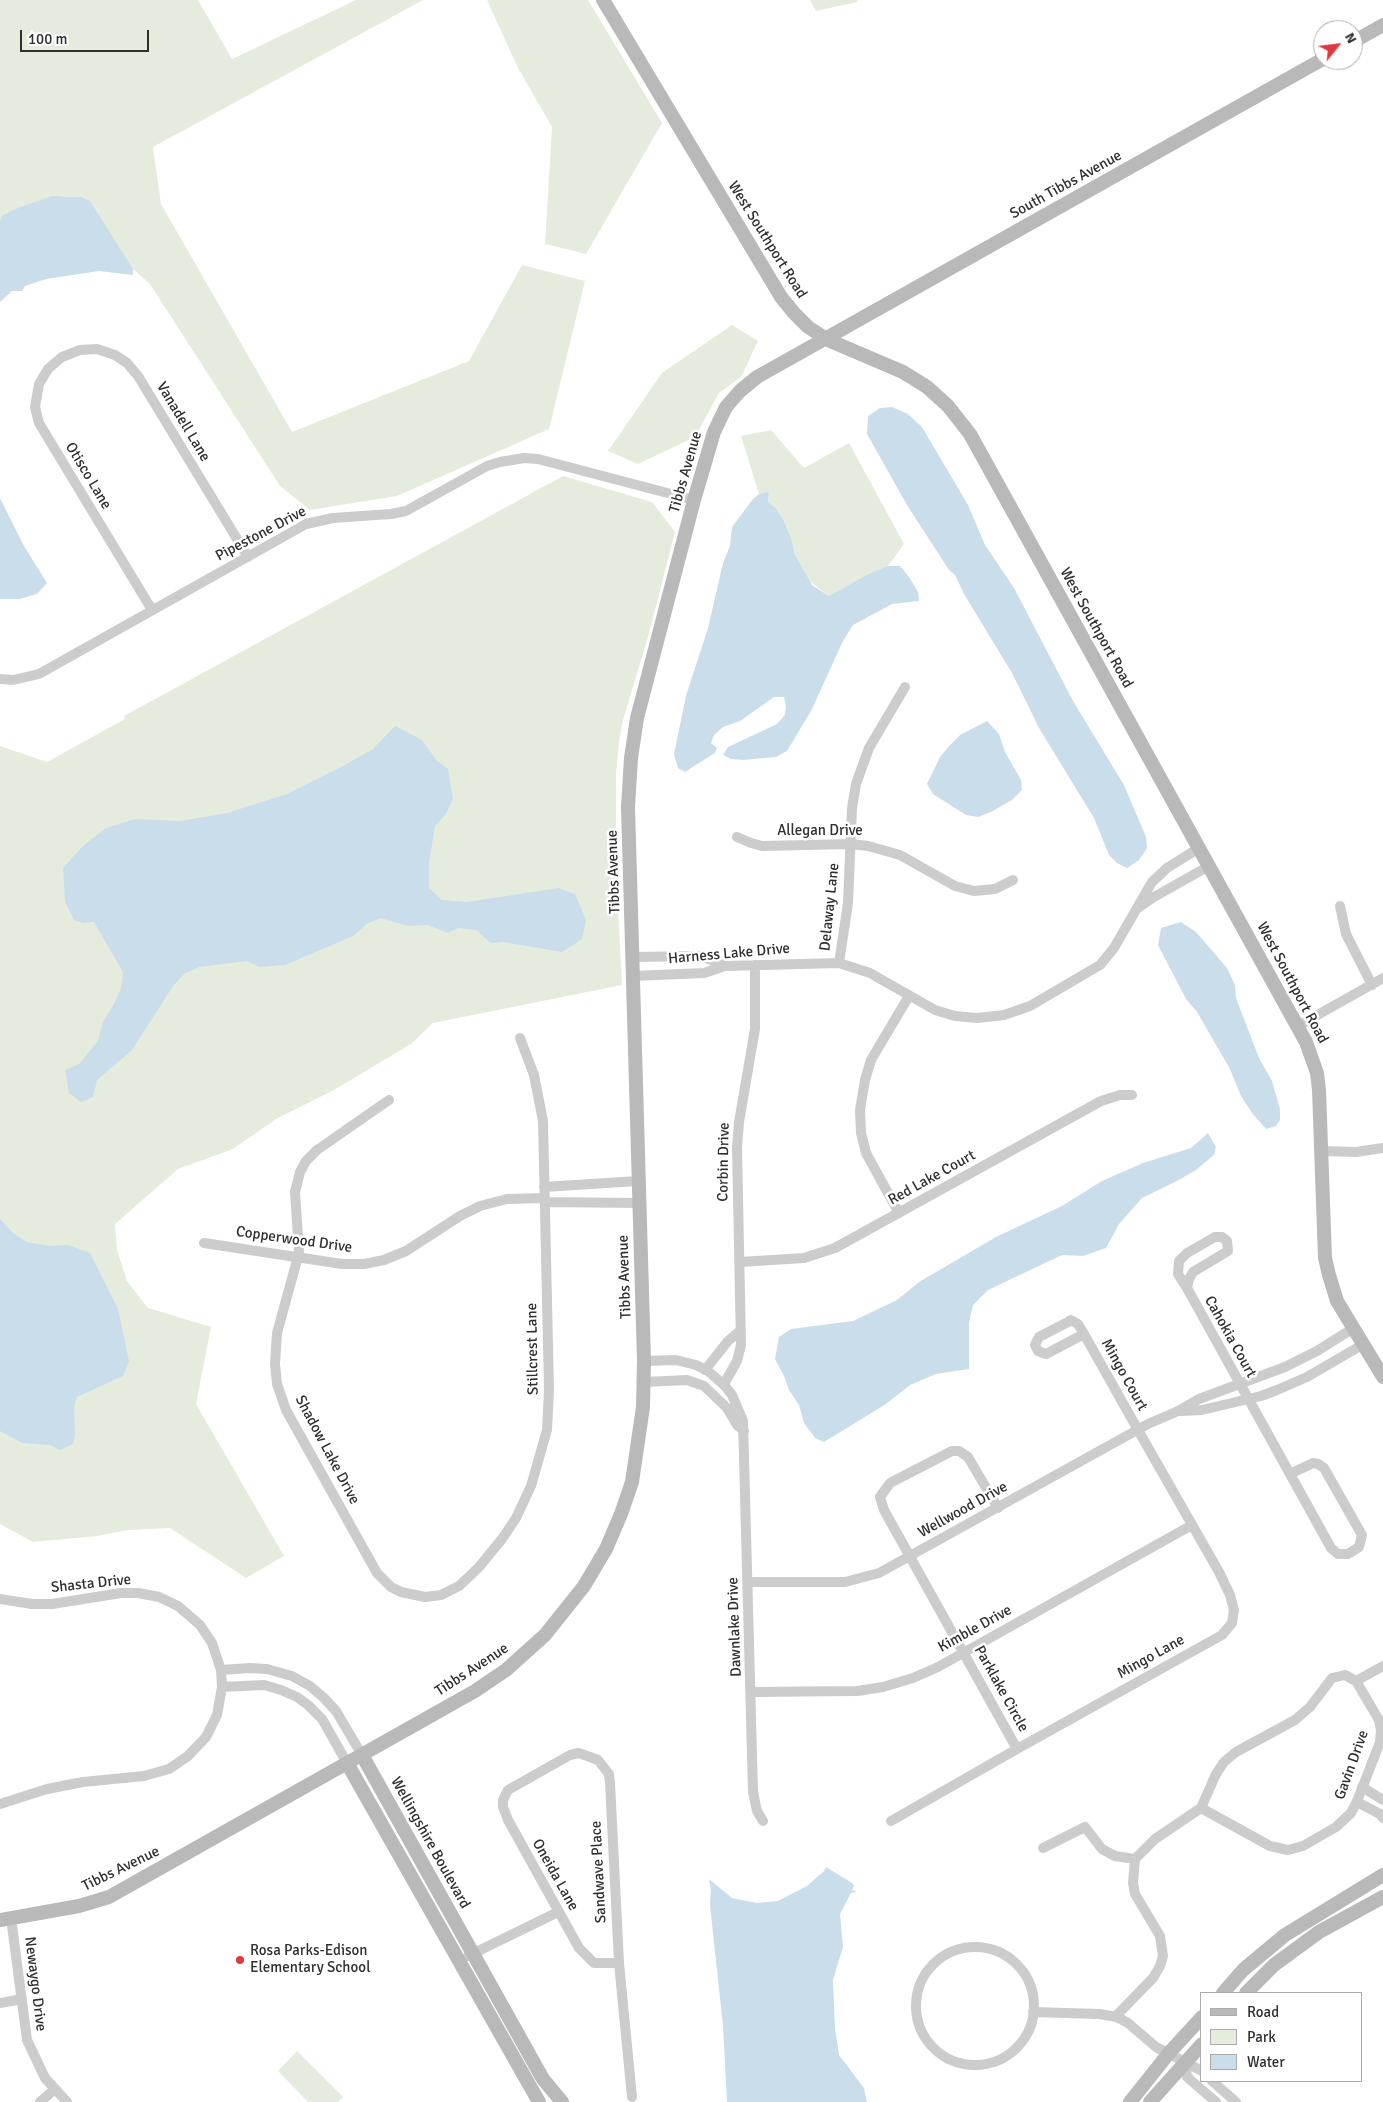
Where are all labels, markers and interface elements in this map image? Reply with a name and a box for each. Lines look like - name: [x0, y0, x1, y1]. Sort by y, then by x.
- scale bar: [22, 20, 151, 52]
- north arrow: [1313, 20, 1363, 70]
- text: 100 m: [28, 30, 68, 48]
- text: N: [1341, 30, 1360, 46]
- street label: South Tibbs Avenue: [1007, 147, 1125, 223]
- street label: West Southport Road: [724, 178, 810, 302]
- street label: Vanadell Lane: [152, 379, 214, 465]
- street label: Tibbs Avenue: [666, 429, 706, 515]
- street label: Otisco Lane: [61, 439, 115, 513]
- street label: Pipestone Drive: [213, 503, 309, 565]
- street label: West Southport Road: [1055, 565, 1137, 691]
- street label: Allegan Drive: [777, 822, 863, 840]
- street label: Tibbs Avenue: [604, 830, 624, 914]
- street label: Delaway Lane: [816, 862, 844, 952]
- street label: West Southport Road: [1252, 919, 1332, 1047]
- street label: Harness Lake Drive: [667, 940, 791, 968]
- street label: Corbin Drive: [714, 1122, 734, 1202]
- street label: Red Lake Court: [885, 1147, 979, 1209]
- street label: Copperwood Drive: [235, 1223, 353, 1257]
- street label: Tibbs Avenue: [615, 1235, 635, 1319]
- street label: Cahokia Court: [1200, 1293, 1260, 1381]
- street label: Stillcrest Lane: [523, 1303, 543, 1395]
- street label: Mingo Court: [1097, 1336, 1151, 1414]
- street label: Shadow Lake Drive: [291, 1393, 363, 1507]
- street label: Wellwood Drive: [915, 1478, 1011, 1542]
- street label: Shasta Drive: [50, 1571, 132, 1597]
- street label: Dawnlake Drive: [724, 1577, 746, 1677]
- street label: Kimble Drive: [935, 1601, 1015, 1657]
- street label: Mingo Lane: [1114, 1631, 1188, 1683]
- street label: Tibbs Avenue: [432, 1640, 512, 1700]
- street label: Parklake Circle: [970, 1643, 1032, 1735]
- street label: Gavin Drive: [1331, 1728, 1373, 1802]
- street label: Wellingshire Boulevard: [386, 1774, 474, 1912]
- street label: Sandwave Place: [587, 1820, 611, 1924]
- street label: Oneida Lane: [528, 1836, 582, 1914]
- street label: Tibbs Avenue: [79, 1842, 163, 1896]
- street label: Newaygo Drive: [20, 1936, 50, 2032]
- place label: Rosa Parks-Edison Elementary School: [250, 1942, 371, 1977]
- marker: Rosa Parks-Edison Elementary School: [234, 1954, 246, 1966]
- legend: [1200, 1992, 1363, 2082]
- text: Road: [1247, 2003, 1279, 2021]
- text: Park: [1247, 2028, 1276, 2046]
- text: Water: [1247, 2053, 1285, 2071]

